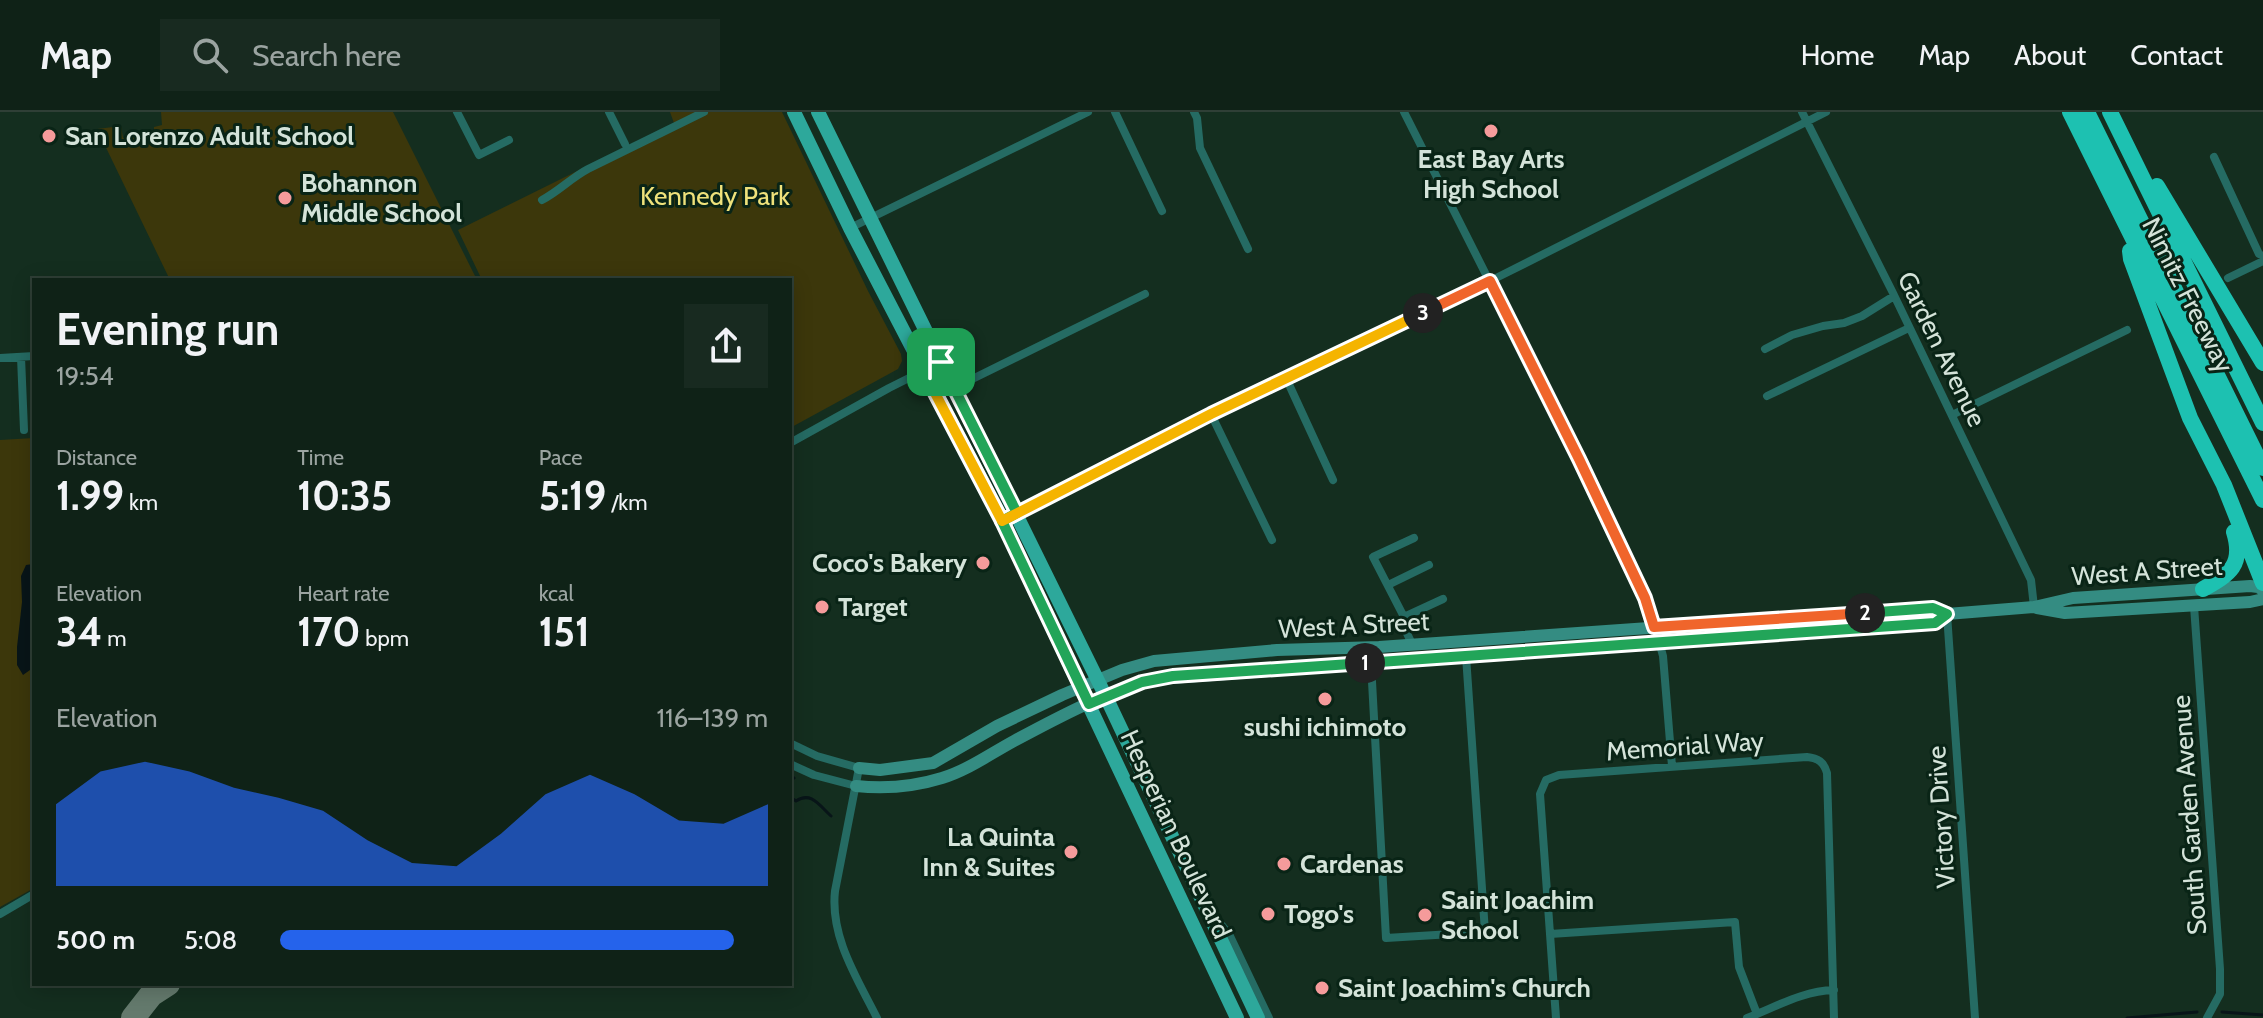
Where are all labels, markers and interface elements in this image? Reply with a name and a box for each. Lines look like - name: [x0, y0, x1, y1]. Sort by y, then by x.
- search box: [160, 19, 720, 91]
- text: Map: [40, 32, 112, 79]
- icon: search: [188, 33, 232, 77]
- text: Search here: [252, 37, 401, 74]
- text: Home: [1801, 38, 1874, 72]
- text: Map: [1918, 38, 1970, 72]
- text: About: [2014, 38, 2086, 72]
- text: Contact: [2130, 38, 2223, 72]
- place label: San Lorenzo Adult School: [65, 120, 354, 152]
- marker: East Bay Arts High School: [1482, 122, 1500, 140]
- marker: San Lorenzo Adult School: [40, 127, 58, 145]
- place label: East Bay Arts High School: [1418, 143, 1564, 205]
- place label: Bohannon Middle School: [301, 167, 462, 229]
- park label: Kennedy Park: [640, 180, 790, 212]
- marker: Bohannon Middle School: [276, 189, 294, 207]
- street label: Nimitz Freeway: [2135, 212, 2241, 378]
- street label: Garden Avenue: [1891, 266, 1993, 432]
- pin: 3: [1403, 293, 1443, 333]
- text: 3: [1417, 299, 1429, 326]
- text: Evening run: [56, 303, 279, 356]
- button: share: [684, 304, 768, 388]
- pin: [907, 328, 975, 396]
- icon: arrive: [919, 340, 963, 384]
- text: 19:54: [56, 360, 114, 392]
- text: Distance: [56, 444, 137, 471]
- text: Time: [297, 444, 344, 471]
- text: Pace: [539, 444, 583, 471]
- text: 1.99: [56, 471, 124, 520]
- text: 10:35: [297, 471, 392, 520]
- text: 5:19: [539, 471, 606, 520]
- text: km: [124, 489, 158, 516]
- text: /km: [606, 489, 647, 516]
- place label: Coco's Bakery: [812, 547, 967, 579]
- street label: West A Street: [2071, 550, 2224, 592]
- marker: Coco's Bakery: [974, 554, 992, 572]
- text: Elevation: [56, 580, 142, 607]
- text: Heart rate: [297, 580, 389, 607]
- text: kcal: [539, 580, 574, 607]
- place label: Target: [838, 591, 908, 623]
- pin: 2: [1845, 593, 1885, 633]
- marker: Target: [813, 598, 831, 616]
- text: 2: [1859, 599, 1871, 626]
- street label: West A Street: [1278, 605, 1430, 645]
- text: 34: [56, 607, 102, 656]
- text: 170: [297, 607, 360, 656]
- text: 151: [539, 607, 590, 656]
- text: m: [102, 625, 127, 652]
- text: bpm: [360, 625, 409, 652]
- pin: 1: [1345, 643, 1385, 683]
- text: 1: [1361, 649, 1369, 676]
- marker: sushi ichimoto: [1316, 690, 1334, 708]
- street label: South Garden Avenue: [2165, 694, 2213, 936]
- text: Elevation: [56, 702, 158, 734]
- text: 116–139 m: [657, 702, 768, 734]
- place label: sushi ichimoto: [1244, 711, 1406, 743]
- street label: Hesperian Boulevard: [1114, 725, 1238, 943]
- street label: Memorial Way: [1605, 725, 1765, 767]
- street label: Victory Drive: [1920, 745, 1962, 889]
- place label: La Quinta Inn & Suites: [922, 821, 1055, 883]
- marker: La Quinta Inn & Suites: [1062, 843, 1080, 861]
- place label: Cardenas: [1300, 848, 1404, 880]
- marker: Cardenas: [1275, 855, 1293, 873]
- place label: Saint Joachim School: [1441, 884, 1594, 946]
- place label: Togo's: [1284, 898, 1354, 930]
- marker: Togo's: [1259, 905, 1277, 923]
- marker: Saint Joachim School: [1416, 906, 1434, 924]
- text: 500 m: [56, 924, 135, 956]
- text: 5:08: [184, 924, 237, 956]
- place label: Saint Joachim's Church: [1338, 972, 1591, 1004]
- marker: Saint Joachim's Church: [1313, 979, 1331, 997]

